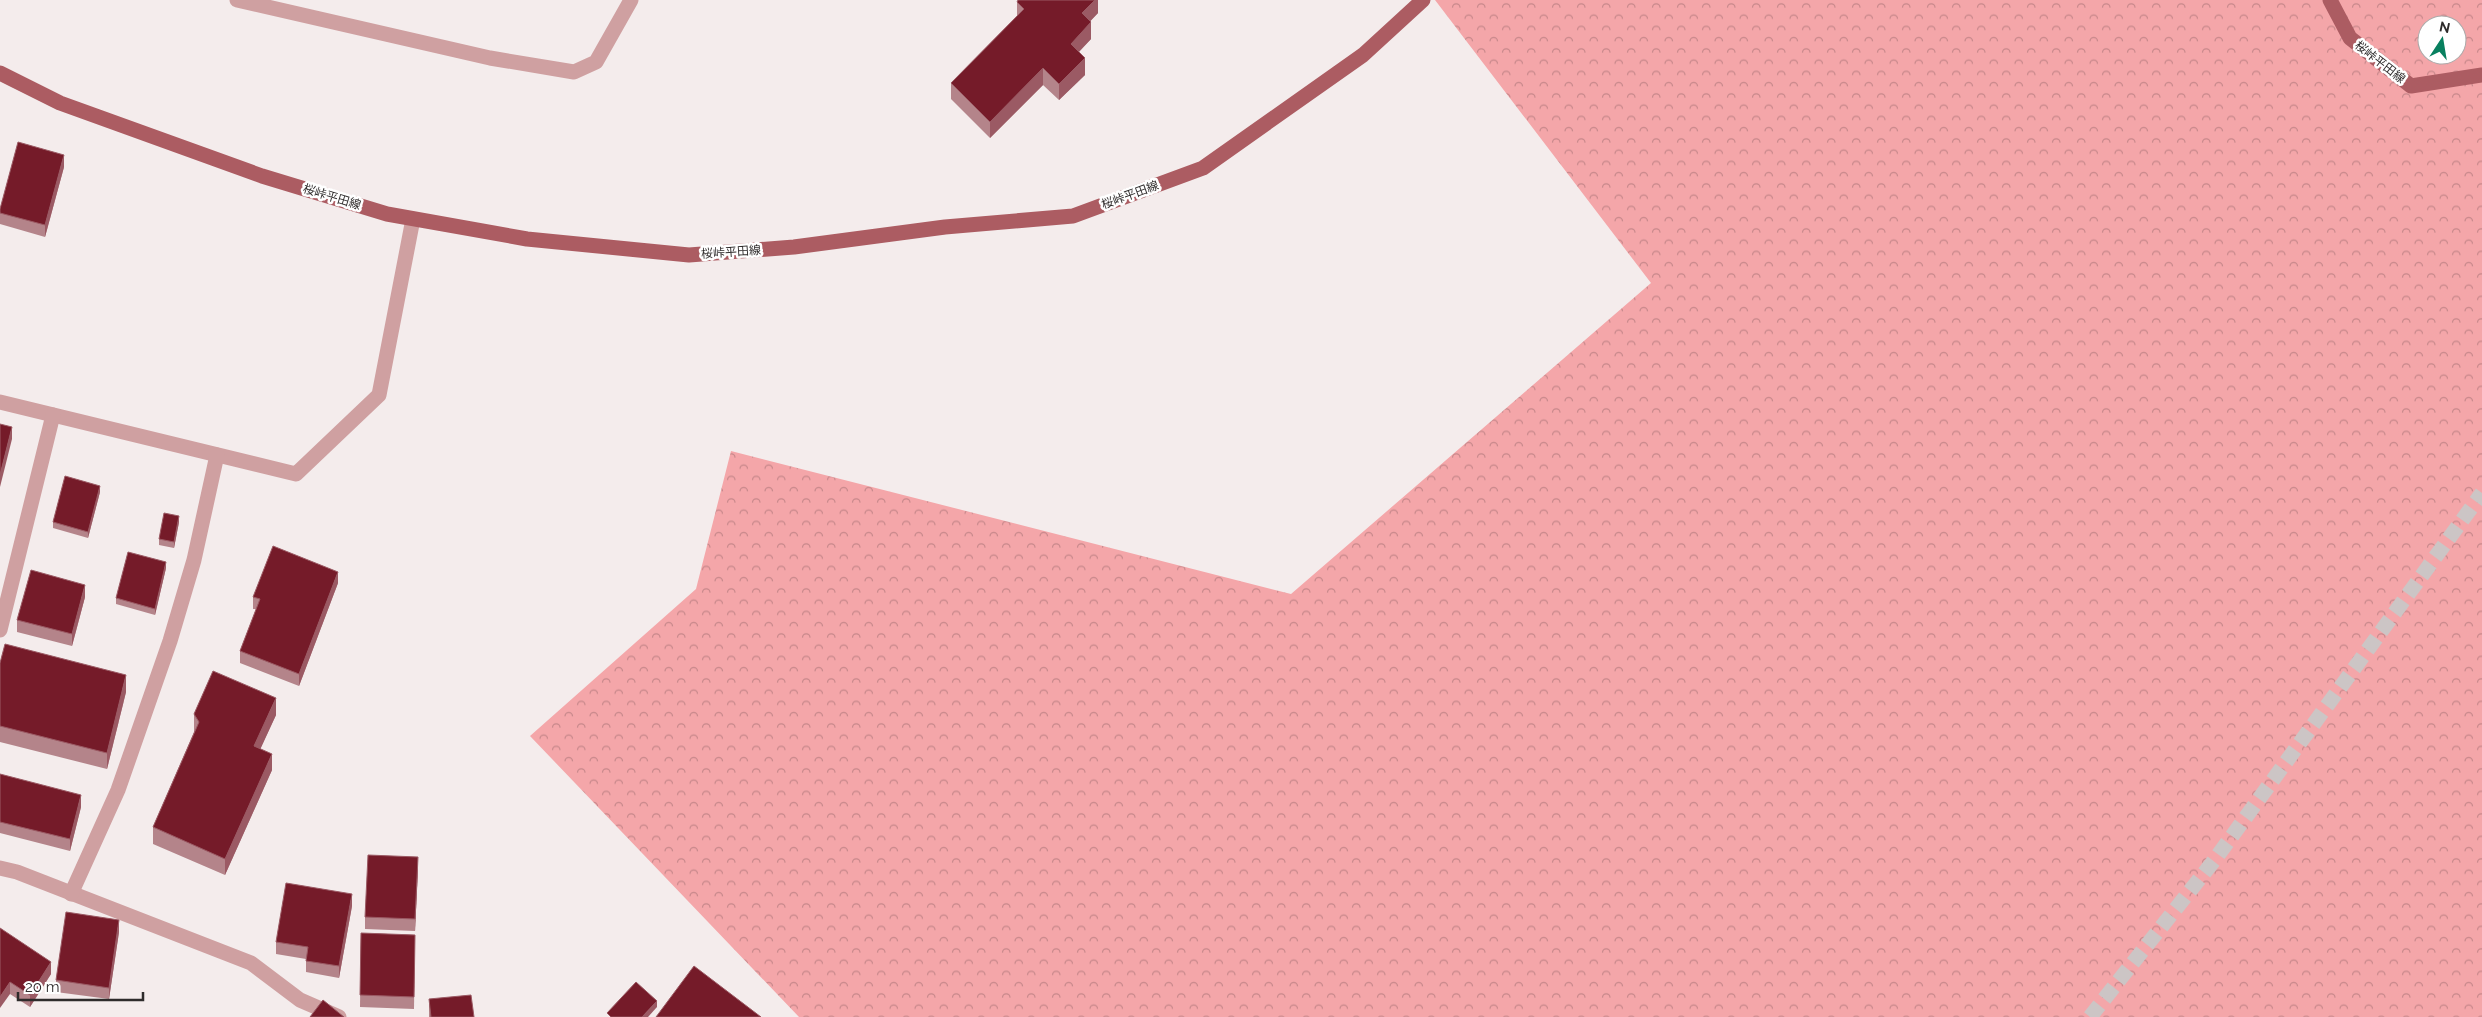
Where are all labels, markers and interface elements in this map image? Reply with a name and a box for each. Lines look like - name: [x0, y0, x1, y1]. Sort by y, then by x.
- north arrow: [2417, 15, 2467, 65]
- text: N: [2438, 18, 2452, 36]
- street label: 桜峠平田線: [2352, 38, 2408, 86]
- street label: 桜峠平田線: [1099, 178, 1161, 212]
- street label: 桜峠平田線: [301, 182, 363, 212]
- street label: 桜峠平田線: [701, 243, 761, 261]
- scale bar: [18, 970, 142, 1002]
- text: 20 m: [25, 978, 60, 996]

